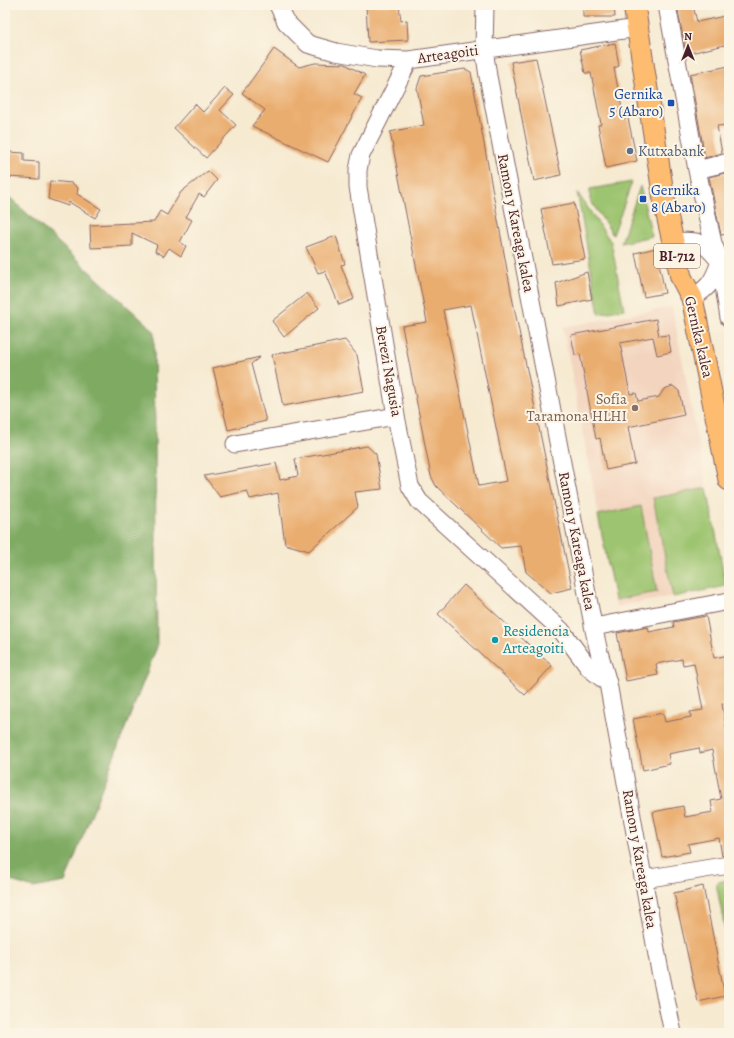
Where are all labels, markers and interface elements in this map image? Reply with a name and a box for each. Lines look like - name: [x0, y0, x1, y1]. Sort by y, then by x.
- north arrow: [668, 26, 708, 66]
- text: N: [684, 29, 692, 44]
- street label: Arteagoiti: [415, 40, 480, 68]
- place label: Gernika 5 (Abaro): [609, 84, 663, 121]
- marker: Gernika 5 (Abaro): [666, 98, 676, 108]
- place label: Kutxabank: [638, 141, 705, 161]
- marker: Kutxabank: [625, 146, 635, 156]
- street label: Ramon y Kareaga kalea: [493, 152, 539, 294]
- place label: Gernika 8 (Abaro): [651, 180, 706, 217]
- marker: Gernika 8 (Abaro): [638, 194, 648, 204]
- road number: BI-712: [654, 244, 700, 268]
- street label: Gernika kalea: [680, 294, 718, 380]
- street label: Berezi Nagusia: [371, 324, 407, 418]
- place label: Sofía Taramona HLHI: [527, 389, 627, 426]
- marker: Sofía Taramona HLHI: [630, 403, 640, 413]
- street label: Ramon y Kareaga kalea: [554, 470, 600, 612]
- place label: Residencia Arteagoiti: [502, 621, 569, 658]
- marker: Residencia Arteagoiti: [490, 635, 500, 645]
- street label: Ramon y Kareaga kalea: [618, 788, 662, 930]

